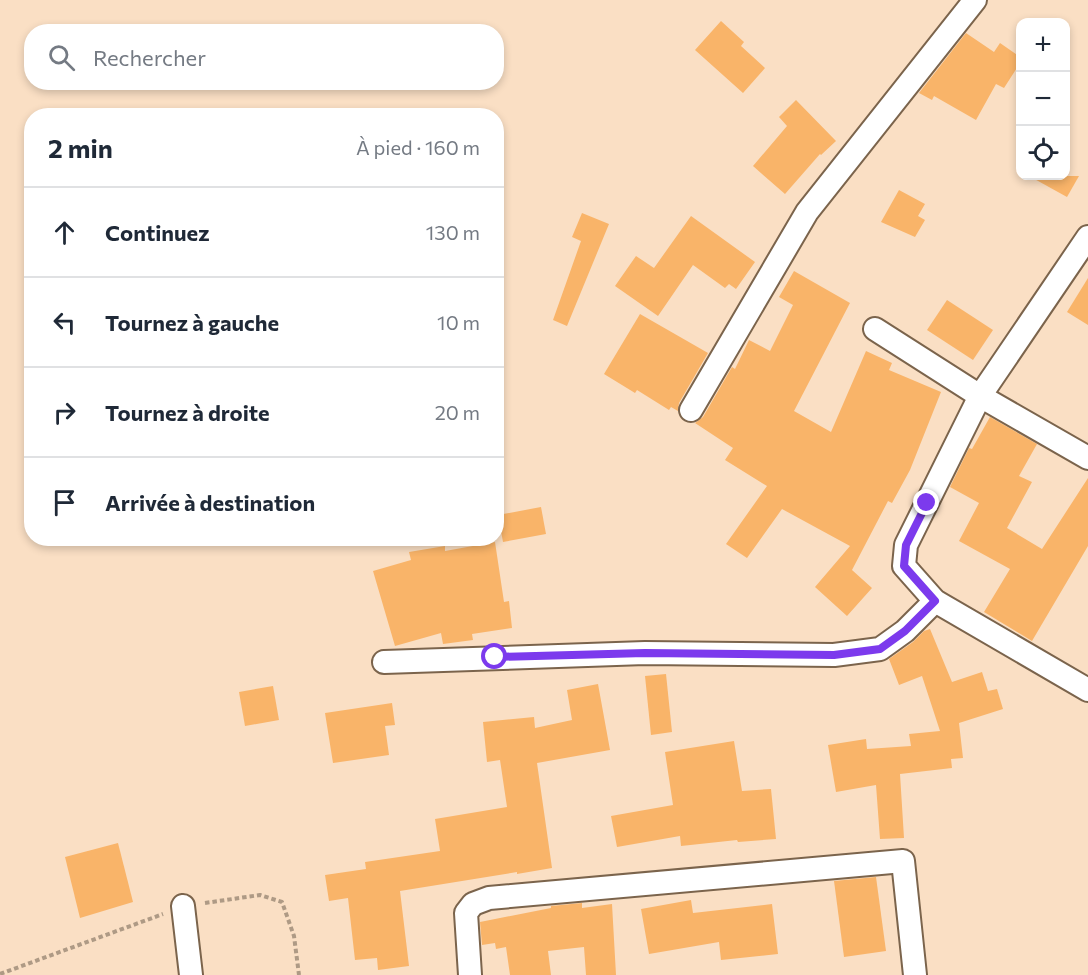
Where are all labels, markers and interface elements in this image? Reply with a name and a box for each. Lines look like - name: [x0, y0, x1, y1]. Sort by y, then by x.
- map controls: [1016, 18, 1070, 180]
- button: +: [1016, 18, 1070, 72]
- search box: [24, 24, 504, 90]
- icon: search: [45, 41, 78, 74]
- text: Rechercher: [93, 44, 206, 71]
- button: −: [1016, 72, 1070, 126]
- button: locate: [1016, 126, 1070, 180]
- text: 2 min: [48, 132, 113, 163]
- text: À pied · 160 m: [356, 135, 480, 159]
- icon: ahead: [48, 216, 81, 249]
- text: Continuez: [105, 219, 210, 246]
- text: 130 m: [426, 220, 480, 244]
- icon: left: [48, 306, 81, 339]
- text: Tournez à gauche: [105, 309, 279, 336]
- text: 10 m: [437, 310, 480, 334]
- icon: right: [48, 396, 81, 429]
- text: Tournez à droite: [105, 399, 270, 426]
- text: 20 m: [435, 400, 480, 424]
- icon: arrive: [48, 486, 81, 519]
- text: Arrivée à destination: [105, 489, 315, 516]
- route end: [913, 489, 939, 515]
- route start: [481, 643, 507, 669]

